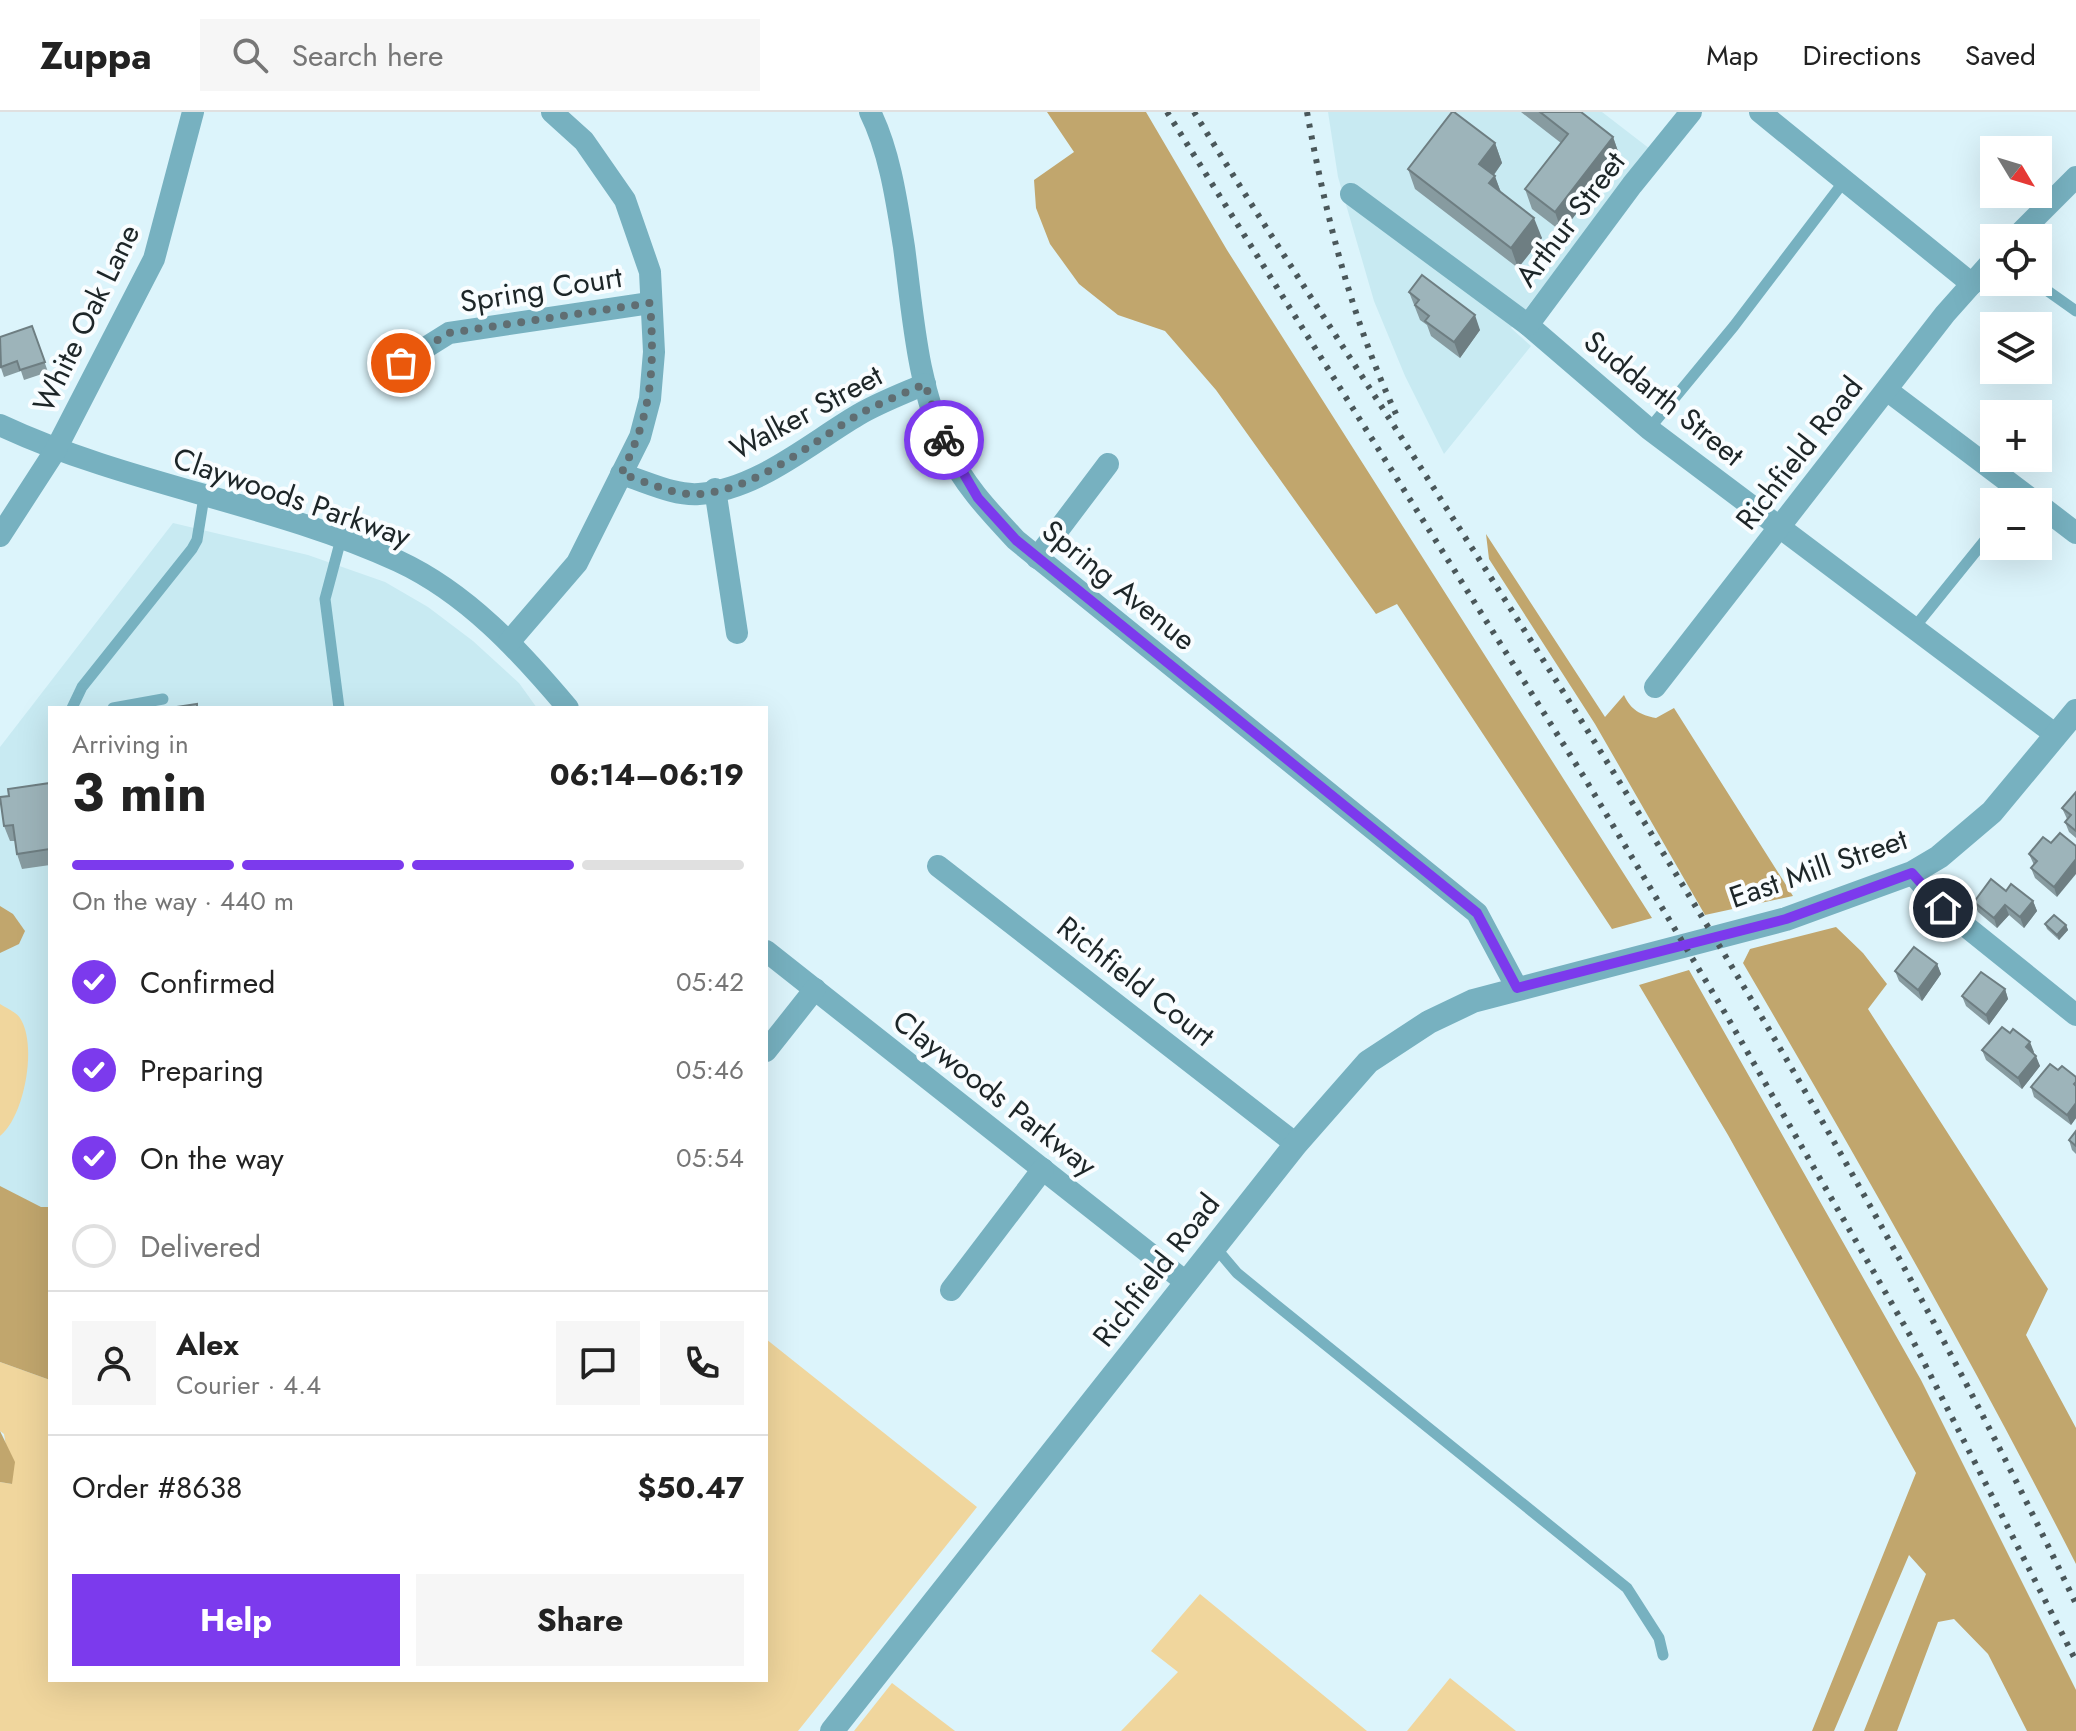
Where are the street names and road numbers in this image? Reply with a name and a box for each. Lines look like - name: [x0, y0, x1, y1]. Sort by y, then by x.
- street label: Arthur Street: [1505, 142, 1636, 296]
- street label: White Oak Lane: [22, 217, 150, 419]
- street label: Spring Court: [457, 255, 626, 323]
- street label: Suddarth Street: [1575, 320, 1754, 476]
- street label: Walker Street: [722, 353, 891, 470]
- street label: Richfield Road: [1725, 367, 1873, 539]
- street label: Claywoods Parkway: [168, 436, 417, 558]
- street label: Spring Avenue: [1033, 509, 1205, 661]
- street label: East Mill Street: [1723, 817, 1914, 919]
- street label: Richfield Court: [1048, 906, 1225, 1057]
- street label: Claywoods Parkway: [884, 1000, 1107, 1187]
- street label: Richfield Road: [1082, 1184, 1230, 1356]

